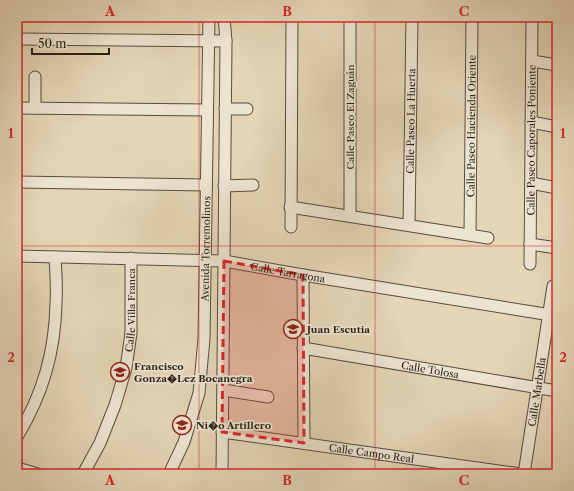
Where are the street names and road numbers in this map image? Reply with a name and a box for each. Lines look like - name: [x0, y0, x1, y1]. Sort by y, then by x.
- street label: Calle Paseo Hacienda Oriente: [464, 54, 478, 197]
- street label: Calle Paseo El Zaguán: [344, 64, 357, 170]
- street label: Calle Paseo Caporales Poniente: [524, 64, 538, 216]
- street label: Calle Paseo La Huerta: [403, 68, 418, 174]
- street label: Avenida Torremolinos: [198, 196, 213, 303]
- street label: Calle Tarragona: [250, 259, 327, 285]
- street label: Calle Villa Franca: [122, 268, 138, 353]
- street label: Calle Marbella: [525, 356, 548, 427]
- street label: Calle Tolosa: [400, 358, 461, 381]
- street label: Calle Campo Real: [328, 441, 415, 465]

